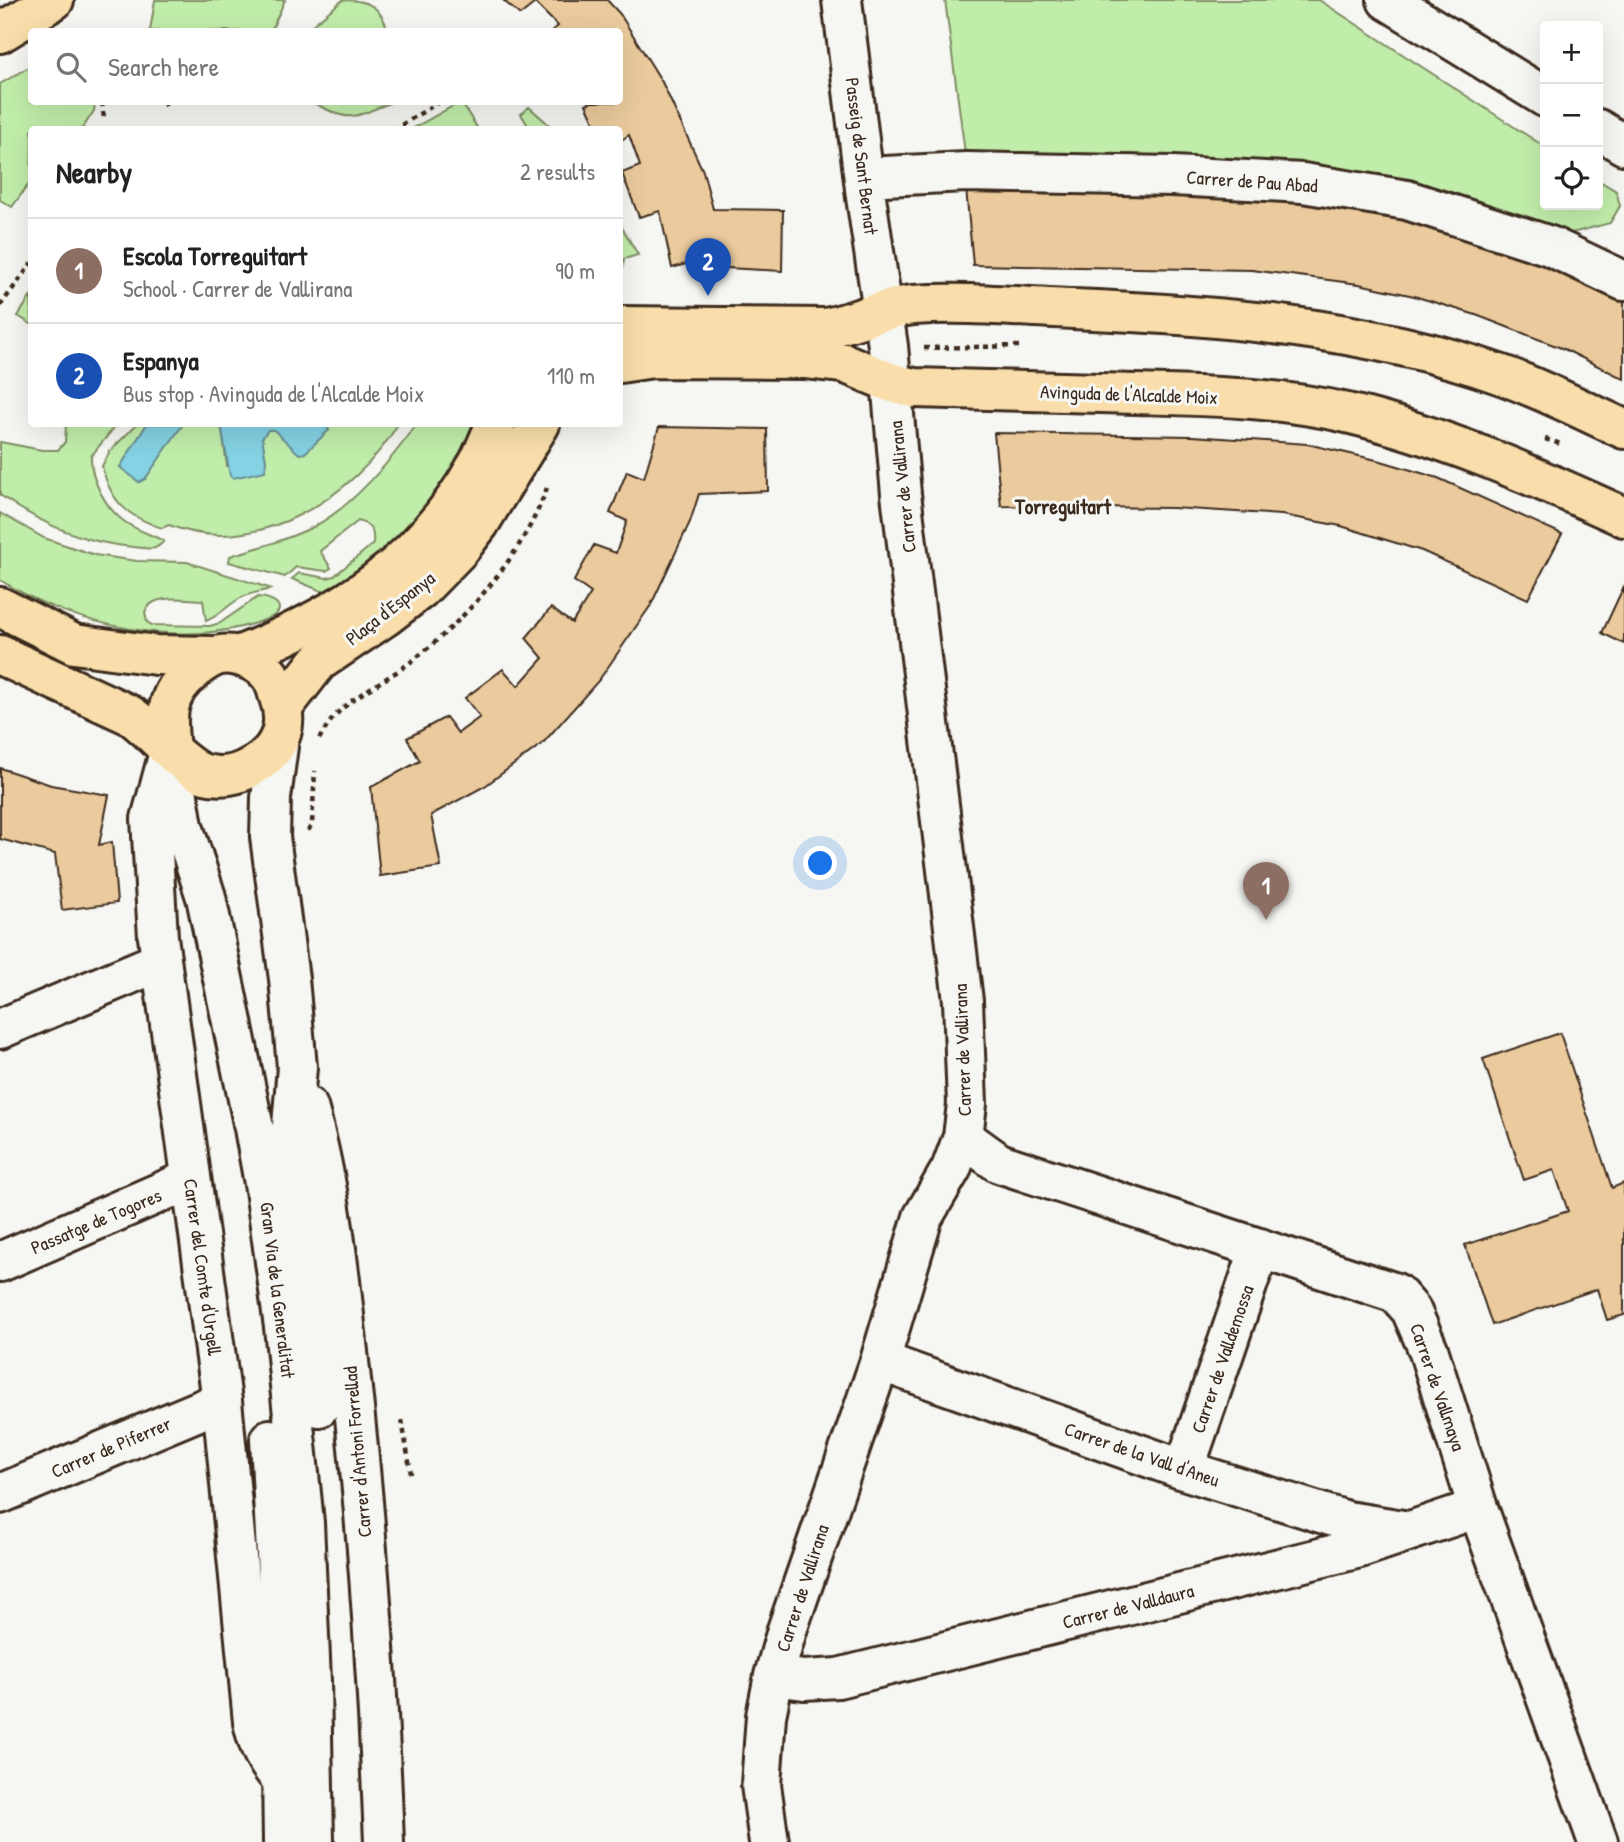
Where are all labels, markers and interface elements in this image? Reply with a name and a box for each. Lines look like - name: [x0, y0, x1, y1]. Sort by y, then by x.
- map controls: [1540, 21, 1603, 210]
- button: +: [1540, 21, 1603, 84]
- search box: [28, 28, 623, 105]
- icon: search: [52, 48, 90, 86]
- text: Search here: [108, 49, 219, 84]
- street label: Passeig de Sant Bernat: [839, 76, 885, 236]
- button: −: [1540, 84, 1603, 147]
- button: locate: [1540, 147, 1603, 210]
- text: Nearby: [56, 152, 132, 192]
- text: 2 results: [520, 156, 595, 187]
- street label: Carrer de Pau Abad: [1185, 163, 1319, 199]
- text: Escola Torreguitart: [123, 238, 307, 273]
- pin: 2: [685, 238, 731, 296]
- text: 1: [75, 255, 83, 286]
- text: 90 m: [555, 255, 595, 286]
- text: School · Carrer de Vallirana: [123, 273, 352, 304]
- text: Espanya: [123, 343, 199, 378]
- text: 2: [74, 360, 84, 391]
- text: 110 m: [547, 360, 595, 391]
- text: Bus stop · Avinguda de l'Alcalde Moix: [123, 378, 424, 409]
- street label: Avinguda de l'Alcalde Moix: [1040, 378, 1218, 410]
- street label: Carrer de Vallirana: [882, 419, 922, 554]
- district label: Torreguitart: [1014, 492, 1112, 522]
- street label: Plaça d'Espanya: [340, 565, 440, 651]
- your location: [803, 846, 837, 880]
- pin: 1: [1243, 862, 1289, 920]
- street label: Carrer de Vallirana: [947, 983, 977, 1117]
- street label: Carrer del Comte d'Urgell: [178, 1177, 228, 1358]
- street label: Passatge de Togores: [27, 1182, 165, 1260]
- street label: Gran Via de la Generalitat: [254, 1200, 302, 1380]
- street label: Carrer de Valldemossa: [1184, 1281, 1260, 1437]
- street label: Carrer de Vallmaya: [1404, 1320, 1472, 1455]
- street label: Carrer d'Antoni Forrellad: [337, 1365, 377, 1539]
- street label: Carrer de Piferrer: [47, 1410, 176, 1484]
- street label: Carrer de la Vall d'Aneu: [1061, 1415, 1223, 1493]
- street label: Carrer de Vallirana: [769, 1520, 835, 1655]
- street label: Carrer de Valldaura: [1060, 1577, 1197, 1635]

